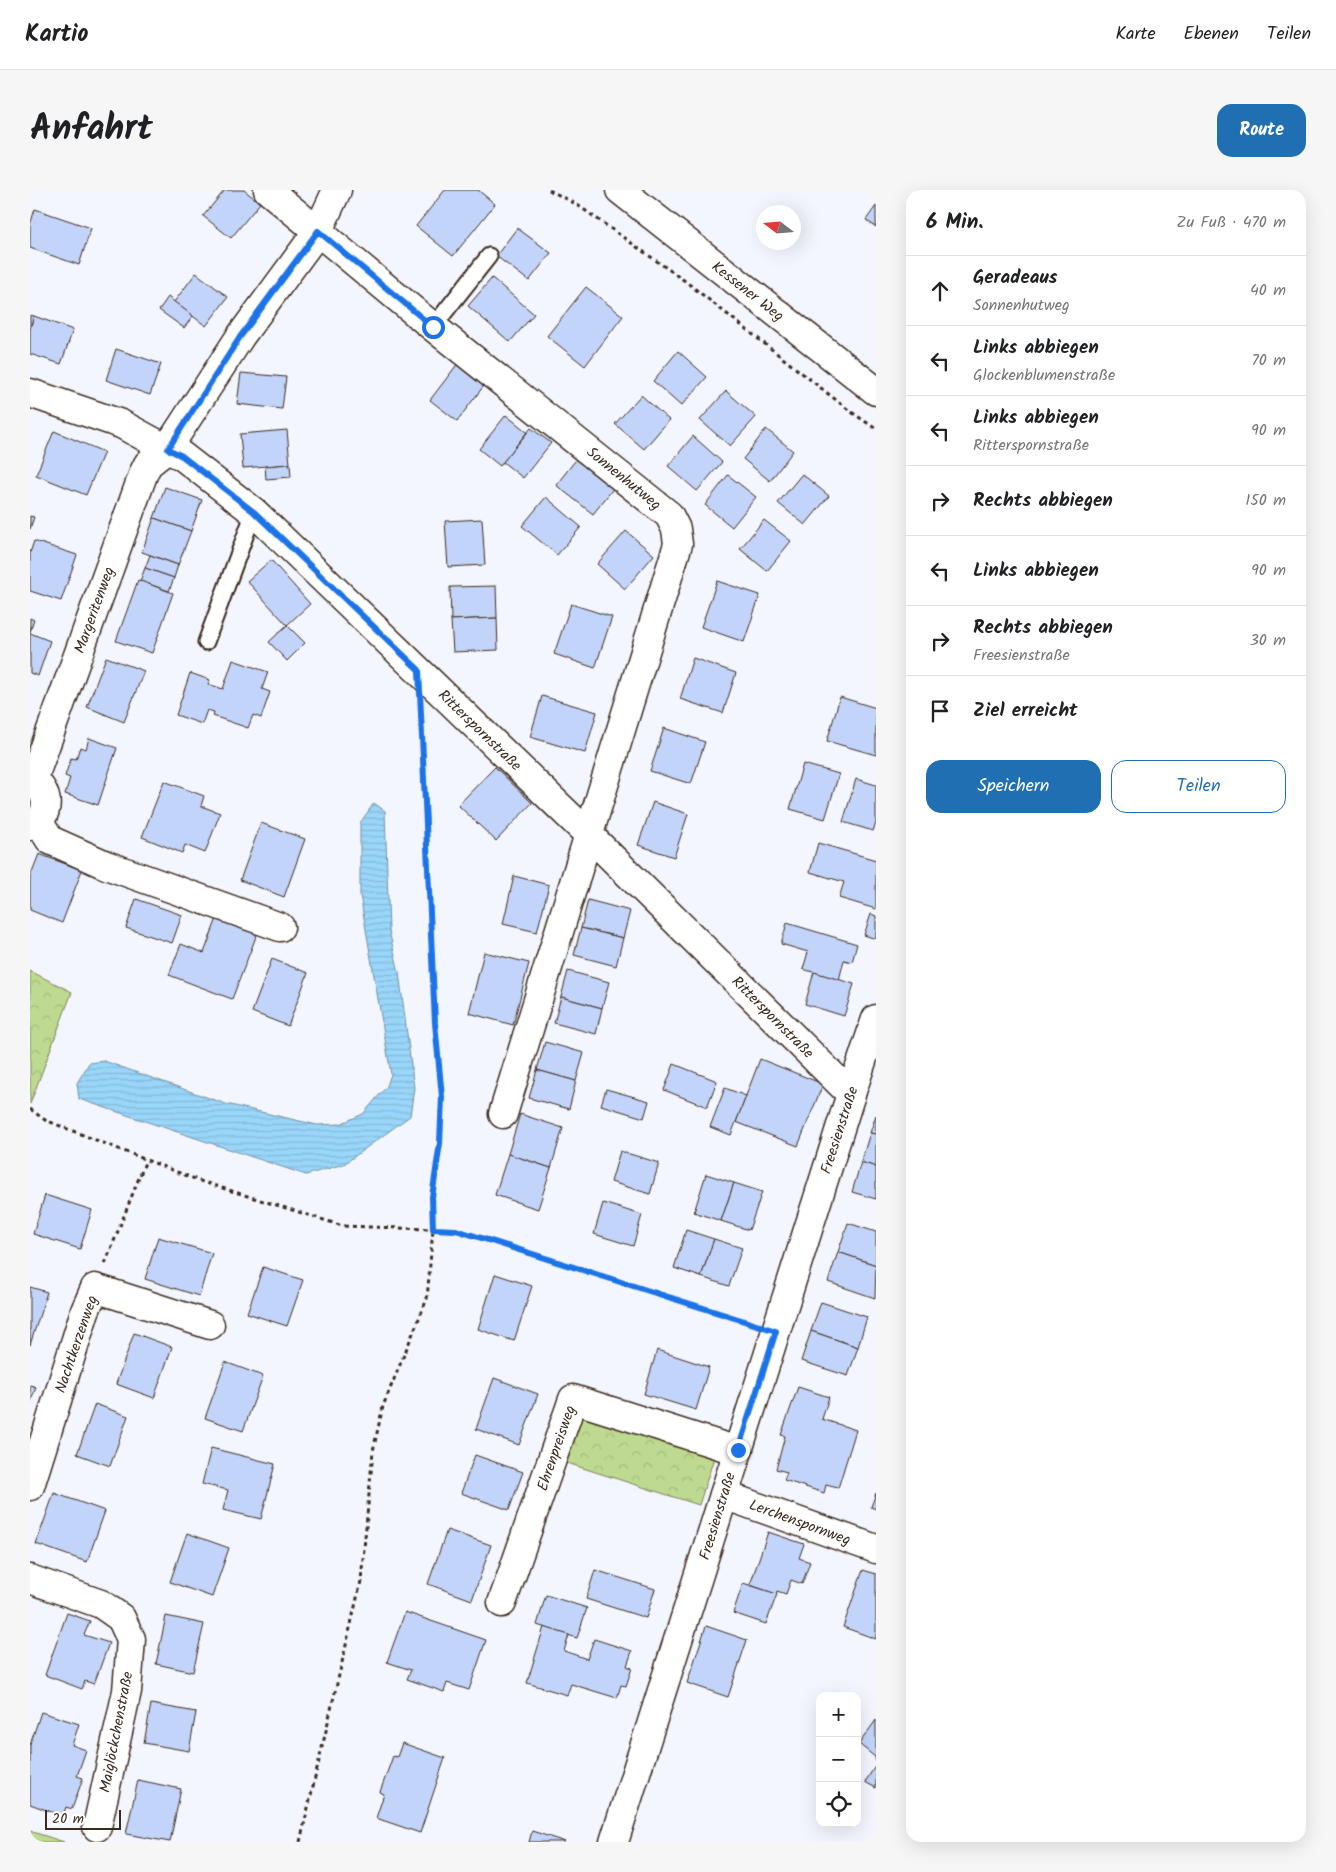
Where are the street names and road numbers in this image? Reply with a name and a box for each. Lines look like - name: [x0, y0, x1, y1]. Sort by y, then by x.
- street label: Kessener Weg: [706, 256, 789, 328]
- street label: Sonnenhutweg: [581, 441, 666, 517]
- street label: Margeritenweg: [68, 564, 122, 657]
- street label: Ritterspornstraße: [432, 684, 527, 777]
- street label: Ritterspornstraße: [725, 971, 819, 1065]
- street label: Freesienstraße: [815, 1083, 865, 1177]
- street label: Nachtkerzenweg: [49, 1292, 105, 1396]
- street label: Ehrenpreisweg: [531, 1402, 583, 1494]
- street label: Freesienstraße: [693, 1469, 743, 1563]
- street label: Lerchenspornweg: [745, 1493, 854, 1552]
- street label: Maiglöckchenstraße: [93, 1669, 141, 1795]

